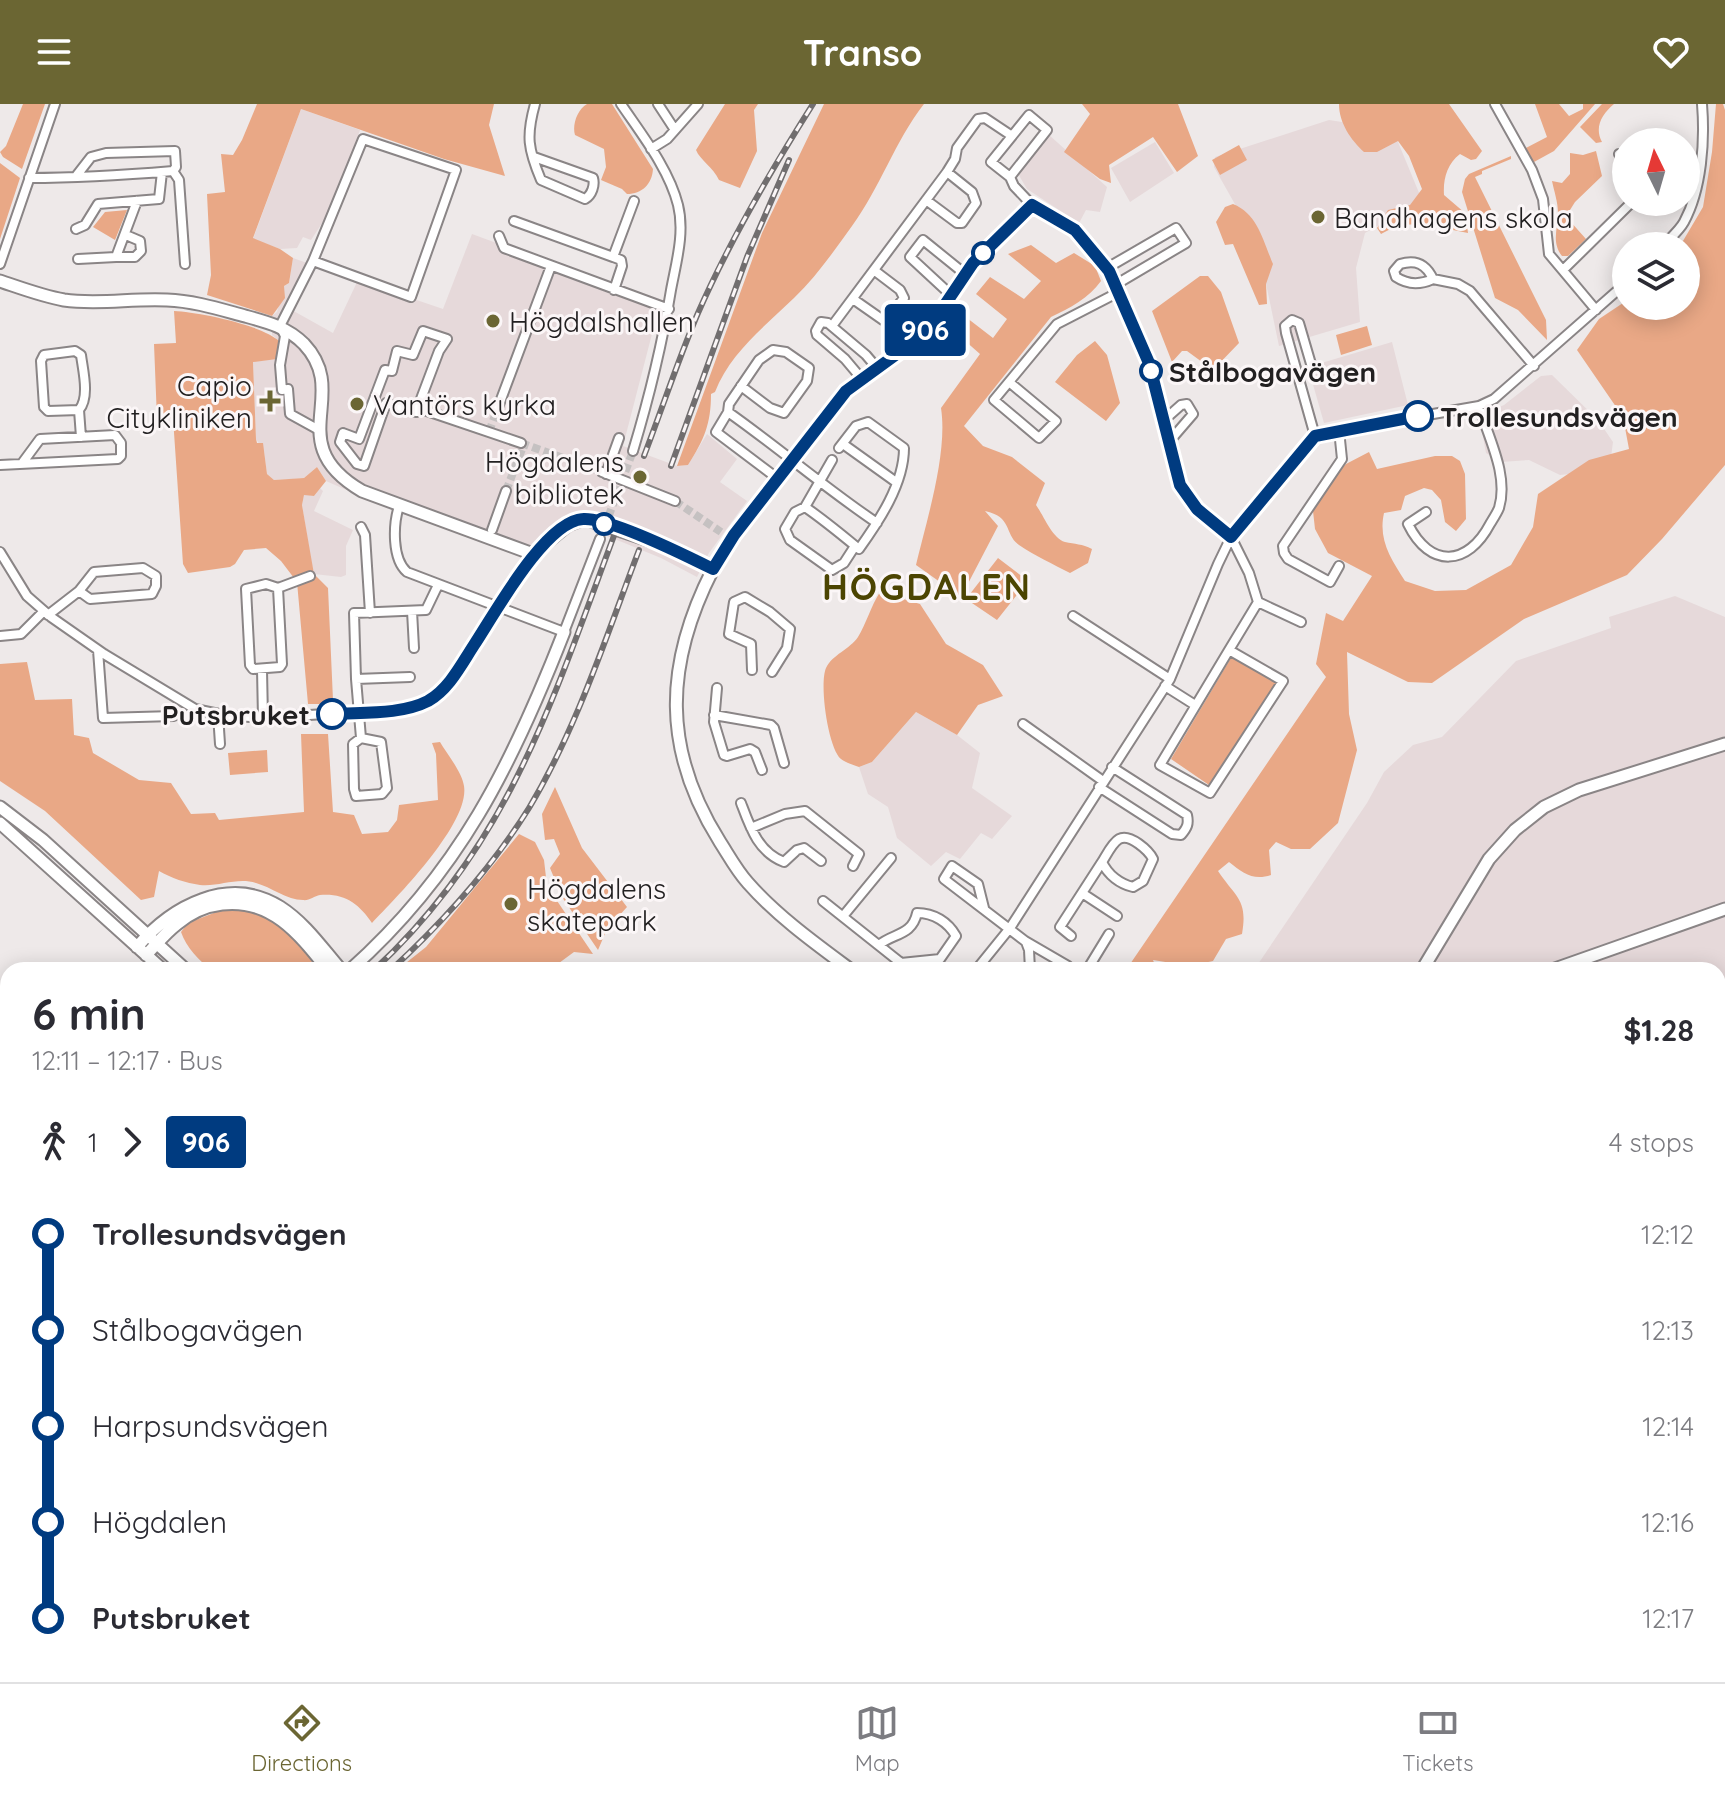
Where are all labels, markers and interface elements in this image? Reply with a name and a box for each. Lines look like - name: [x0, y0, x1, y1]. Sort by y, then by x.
- icon: menu: [32, 30, 76, 74]
- text: Transo: [803, 30, 922, 75]
- icon: heart: [1649, 30, 1693, 74]
- north arrow: [1612, 128, 1700, 216]
- map controls: [1612, 128, 1700, 320]
- place label: Bandhagens skola: [1334, 200, 1573, 235]
- marker: Bandhagens skola: [1309, 208, 1327, 226]
- button: layers: [1612, 232, 1700, 320]
- unlabelled marker: [972, 242, 994, 264]
- place label: Högdalshallen: [509, 304, 694, 339]
- line badge: 906: [879, 304, 971, 356]
- marker: Högdalshallen: [484, 312, 502, 330]
- text: 906: [901, 312, 949, 347]
- place label: Stålbogavägen: [1169, 354, 1376, 389]
- marker: Stålbogavägen: [1140, 360, 1162, 382]
- place label: Capio Citykliniken: [107, 368, 252, 435]
- place label: Vantörs kyrka: [373, 387, 556, 422]
- marker: Capio Citykliniken: [259, 390, 281, 412]
- marker: Vantörs kyrka: [348, 395, 366, 413]
- place label: Trollesundsvägen: [1440, 399, 1678, 434]
- marker: Trollesundsvägen: [1403, 401, 1433, 431]
- place label: Högdalens bibliotek: [485, 444, 624, 511]
- marker: Högdalens bibliotek: [631, 468, 649, 486]
- unlabelled marker: [593, 513, 615, 535]
- district label: HÖGDALEN: [822, 564, 1032, 609]
- place label: Putsbruket: [162, 697, 310, 732]
- marker: Putsbruket: [317, 699, 347, 729]
- place label: Högdalens skatepark: [527, 871, 666, 938]
- marker: Högdalens skatepark: [502, 895, 520, 913]
- text: 6 min: [32, 986, 146, 1041]
- text: $1.28: [1623, 1011, 1694, 1049]
- text: 12:11 – 12:17 · Bus: [32, 1044, 223, 1077]
- icon: walk: [32, 1120, 76, 1164]
- icon: forward: [110, 1120, 154, 1164]
- text: 906: [182, 1124, 230, 1159]
- text: 1: [88, 1126, 98, 1159]
- text: 4 stops: [1609, 1126, 1694, 1159]
- text: Trollesundsvägen: [92, 1215, 347, 1253]
- text: 12:12: [1641, 1218, 1694, 1251]
- text: Stålbogavägen: [92, 1311, 303, 1349]
- text: 12:13: [1642, 1314, 1694, 1347]
- text: Harpsundsvägen: [92, 1407, 329, 1445]
- text: 12:14: [1642, 1410, 1694, 1443]
- text: Högdalen: [92, 1503, 227, 1541]
- text: 12:16: [1642, 1506, 1694, 1539]
- text: Putsbruket: [92, 1599, 251, 1637]
- text: 12:17: [1642, 1602, 1694, 1635]
- tab: Directions: [251, 1701, 352, 1777]
- tab: Map: [855, 1701, 900, 1777]
- tab: Tickets: [1402, 1701, 1474, 1777]

